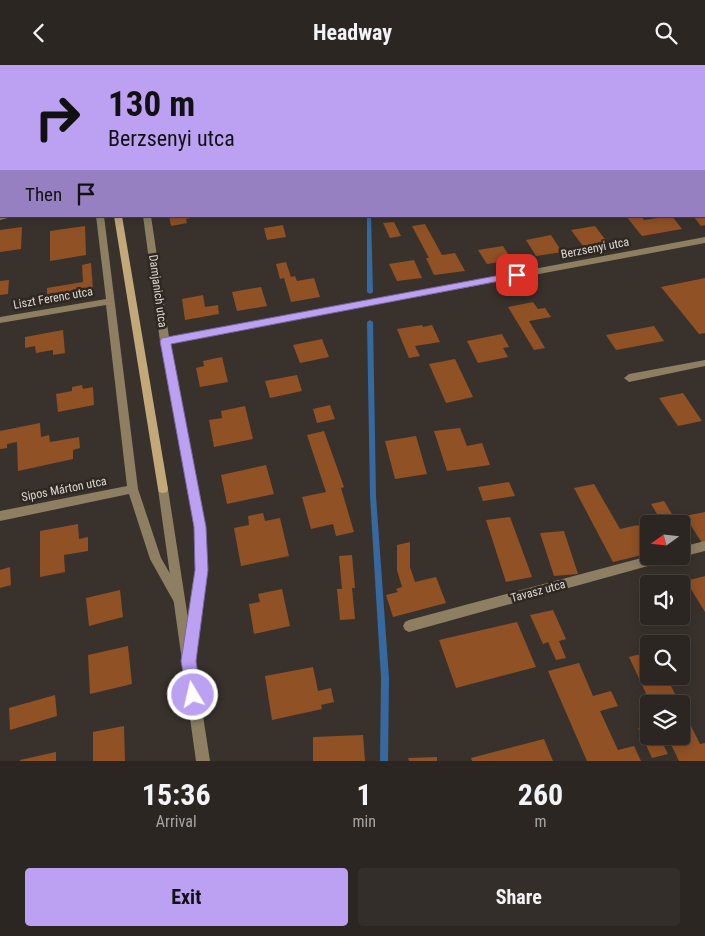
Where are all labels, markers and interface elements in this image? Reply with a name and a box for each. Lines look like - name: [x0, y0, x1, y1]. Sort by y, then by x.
- icon: back: [25, 19, 53, 47]
- icon: search: [652, 19, 680, 47]
- text: Headway: [313, 20, 392, 45]
- text: 130 m: [108, 84, 195, 125]
- icon: right: [25, 85, 90, 150]
- text: Berzsenyi utca: [108, 126, 235, 151]
- icon: arrive: [72, 180, 100, 208]
- text: Then: [25, 183, 62, 206]
- street label: Berzsenyi utca: [560, 234, 631, 261]
- street label: Damjanich utca: [146, 254, 170, 329]
- pin: [496, 254, 538, 296]
- icon: arrive: [503, 261, 531, 289]
- street label: Liszt Ferenc utca: [12, 284, 94, 312]
- street label: Sipos Márton utca: [20, 474, 108, 504]
- north arrow: [640, 515, 690, 565]
- map controls: [640, 515, 690, 745]
- button: sound: [640, 575, 690, 625]
- street label: Tavasz utca: [509, 577, 567, 605]
- button: search: [640, 635, 690, 685]
- position arrow: [166, 668, 218, 720]
- button: layers: [640, 695, 690, 745]
- text: 15:36: [142, 777, 211, 812]
- text: 1: [357, 777, 372, 812]
- text: 260: [518, 777, 563, 812]
- text: Arrival: [156, 812, 197, 831]
- text: min: [352, 812, 376, 831]
- text: m: [534, 812, 546, 831]
- button: Exit: [25, 868, 348, 926]
- button: Share: [358, 868, 680, 926]

